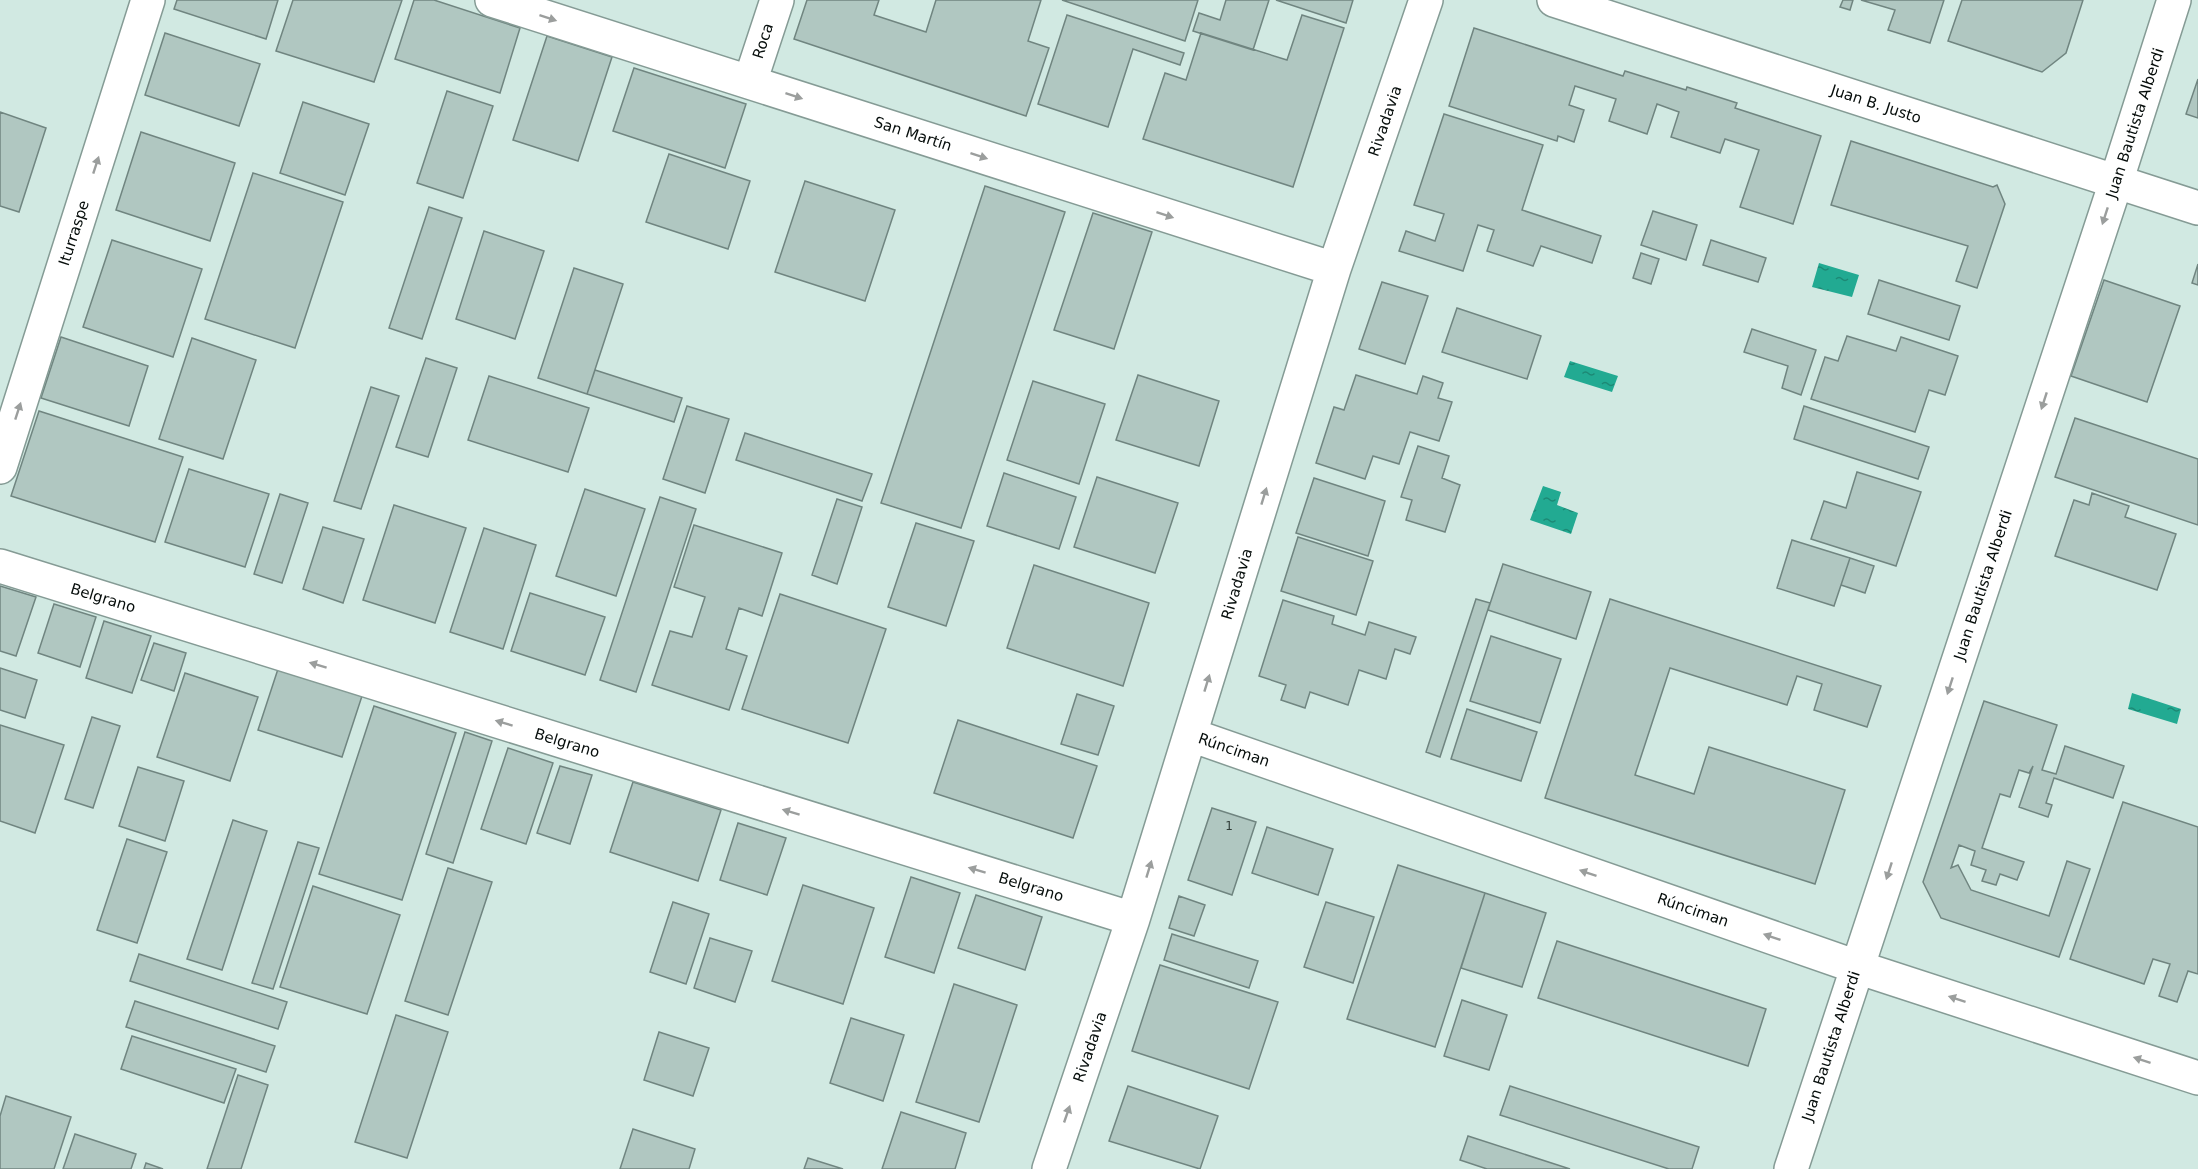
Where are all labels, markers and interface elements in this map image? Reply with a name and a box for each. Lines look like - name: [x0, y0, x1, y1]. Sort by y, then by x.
- one-way arrow: [539, 14, 557, 23]
- street label: Roca: [749, 21, 777, 61]
- street label: Juan Bautista Alberdi: [2102, 46, 2168, 201]
- street label: Juan B. Justo: [1828, 81, 1923, 127]
- street label: Rivadavia: [1365, 83, 1405, 159]
- one-way arrow: [785, 92, 803, 101]
- street label: San Martín: [872, 113, 954, 155]
- one-way arrow: [970, 151, 988, 161]
- one-way arrow: [92, 156, 101, 174]
- street label: Iturraspe: [55, 198, 93, 268]
- one-way arrow: [2100, 207, 2109, 225]
- one-way arrow: [1156, 211, 1174, 220]
- one-way arrow: [2039, 392, 2048, 410]
- one-way arrow: [14, 402, 23, 420]
- one-way arrow: [1260, 487, 1270, 505]
- street label: Juan Bautista Alberdi: [1950, 508, 2016, 663]
- street label: Rivadavia: [1218, 546, 1256, 622]
- street label: Belgrano: [68, 580, 138, 616]
- one-way arrow: [309, 660, 327, 669]
- one-way arrow: [1203, 674, 1212, 692]
- one-way arrow: [1945, 677, 1954, 695]
- one-way arrow: [495, 718, 513, 727]
- street label: Belgrano: [532, 725, 602, 761]
- street label: Rúnciman: [1196, 729, 1272, 771]
- one-way arrow: [782, 807, 800, 816]
- house number: 1: [1225, 819, 1233, 833]
- one-way arrow: [1145, 860, 1154, 878]
- one-way arrow: [1883, 862, 1893, 880]
- one-way arrow: [968, 865, 986, 874]
- one-way arrow: [1579, 868, 1597, 878]
- street label: Belgrano: [996, 869, 1066, 905]
- street label: Rúnciman: [1655, 889, 1731, 931]
- one-way arrow: [1763, 932, 1781, 942]
- street label: Juan Bautista Alberdi: [1798, 969, 1864, 1124]
- one-way arrow: [1948, 994, 1966, 1004]
- street label: Rivadavia: [1070, 1009, 1110, 1085]
- one-way arrow: [2133, 1054, 2151, 1064]
- one-way arrow: [1063, 1105, 1073, 1123]

